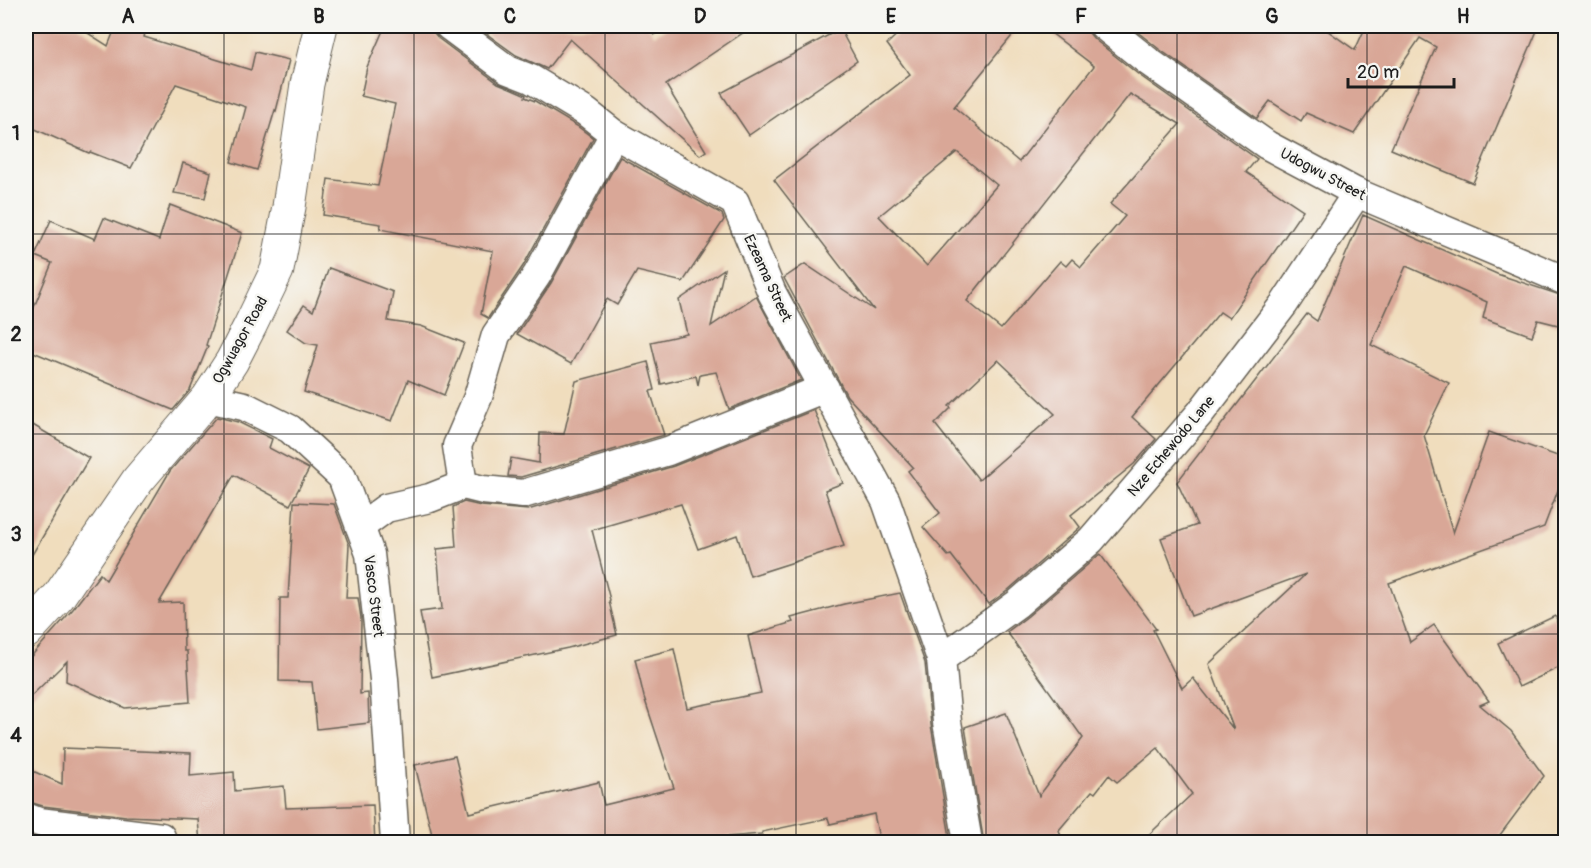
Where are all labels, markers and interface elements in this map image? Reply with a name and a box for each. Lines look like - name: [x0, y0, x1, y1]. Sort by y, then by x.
- text: A: [122, 4, 135, 29]
- text: B: [313, 4, 325, 29]
- text: C: [504, 4, 516, 29]
- text: D: [694, 4, 707, 29]
- text: E: [886, 4, 897, 29]
- text: F: [1075, 4, 1087, 29]
- text: G: [1265, 4, 1279, 29]
- text: H: [1457, 4, 1470, 29]
- scale bar: [1348, 51, 1454, 89]
- text: 20 m: [1357, 61, 1399, 84]
- text: 1: [12, 121, 20, 146]
- street label: Udogwu Street: [1277, 144, 1370, 205]
- street label: Ezeama Street: [739, 232, 796, 326]
- street label: Ogwuagor Road: [209, 293, 272, 387]
- text: 2: [10, 322, 22, 347]
- street label: Nze Echewodo Lane: [1124, 392, 1220, 501]
- text: 3: [10, 522, 22, 547]
- street label: Vasco Street: [359, 554, 388, 639]
- text: 4: [10, 723, 22, 748]

